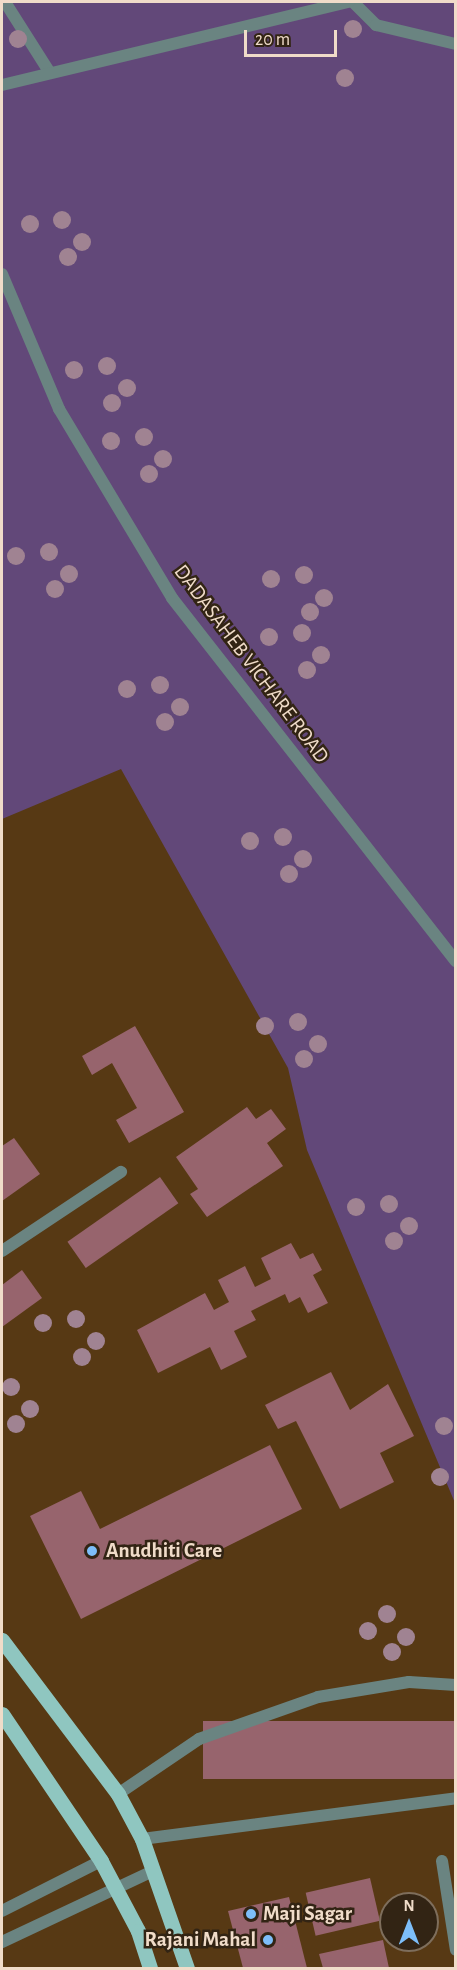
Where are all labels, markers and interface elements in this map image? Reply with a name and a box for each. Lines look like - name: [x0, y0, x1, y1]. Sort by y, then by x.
- scale bar: [247, 18, 340, 56]
- text: 20 m: [255, 31, 290, 49]
- street label: DADASAHEB VICHARE ROAD: [168, 560, 334, 768]
- place label: Anudhiti Care: [106, 1538, 222, 1564]
- marker: Anudhiti Care: [83, 1542, 101, 1560]
- north arrow: [379, 1892, 439, 1952]
- text: N: [403, 1898, 415, 1914]
- place label: Maji Sagar: [263, 1901, 352, 1927]
- marker: Maji Sagar: [244, 1907, 258, 1921]
- place label: Rajani Mahal: [145, 1927, 256, 1953]
- marker: Rajani Mahal: [261, 1933, 275, 1947]

